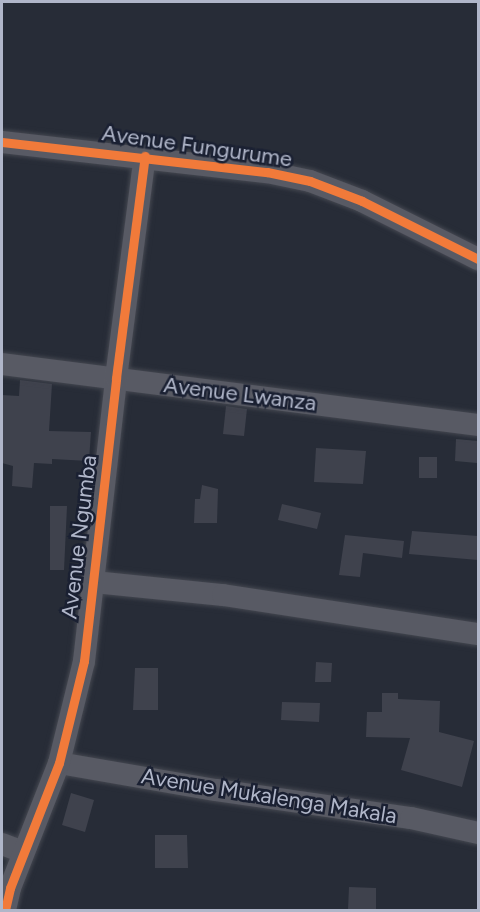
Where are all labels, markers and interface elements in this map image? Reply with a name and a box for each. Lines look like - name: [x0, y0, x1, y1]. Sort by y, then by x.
- street label: Avenue Fungurume: [100, 120, 294, 172]
- street label: Avenue Lwanza: [162, 372, 318, 416]
- street label: Avenue Ngumba: [56, 454, 102, 620]
- street label: Avenue Mukalenga Makala: [139, 763, 399, 829]

